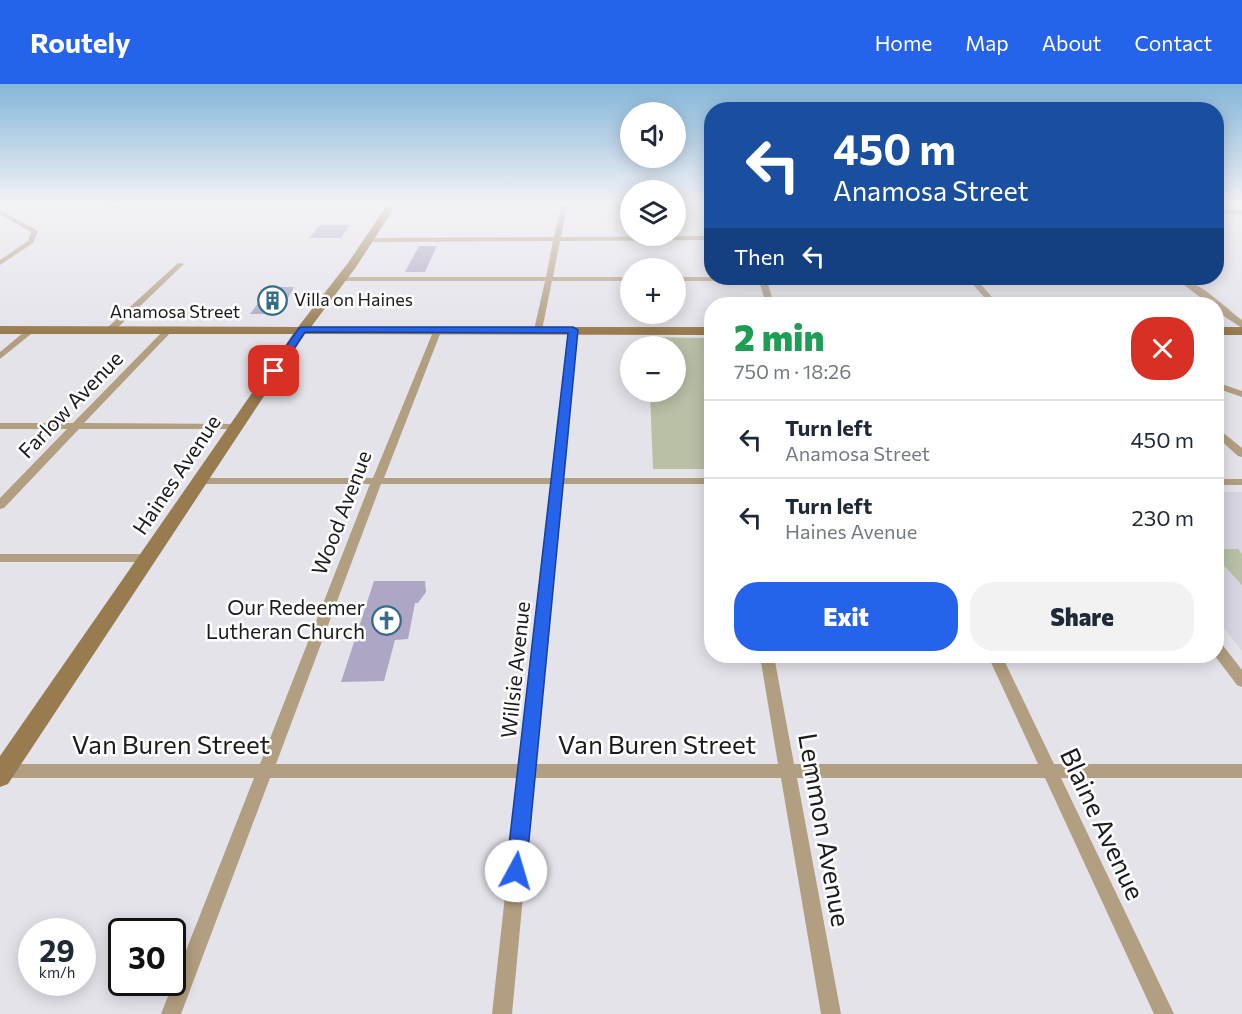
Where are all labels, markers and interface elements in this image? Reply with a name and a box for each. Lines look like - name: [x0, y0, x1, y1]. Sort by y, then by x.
- text: Routely: [30, 25, 131, 59]
- text: Home: [875, 30, 932, 55]
- text: Map: [965, 30, 1009, 55]
- text: About: [1042, 30, 1101, 55]
- text: Contact: [1134, 30, 1212, 55]
- map controls: [620, 102, 686, 402]
- button: sound: [620, 102, 686, 168]
- text: 450 m: [833, 122, 956, 174]
- icon: left: [734, 126, 812, 204]
- text: Anamosa Street: [833, 174, 1029, 207]
- button: layers: [620, 180, 686, 246]
- icon: left: [797, 240, 830, 273]
- text: Then: [734, 243, 785, 270]
- button: +: [620, 258, 686, 324]
- building icon: Villa on Haines: [257, 284, 289, 316]
- place label: Villa on Haines: [294, 288, 413, 310]
- street label: Anamosa Street: [110, 300, 240, 322]
- text: 2 min: [734, 314, 824, 358]
- button: close: [1131, 317, 1194, 380]
- button: −: [620, 336, 686, 402]
- street label: Farlow Avenue: [13, 345, 127, 463]
- pin: [248, 345, 299, 396]
- icon: arrive: [257, 354, 290, 387]
- text: 750 m · 18:26: [734, 359, 851, 383]
- street label: Haines Avenue: [127, 410, 225, 539]
- text: Turn left: [785, 414, 872, 441]
- icon: left: [734, 423, 767, 456]
- text: 450 m: [1130, 426, 1194, 453]
- text: Anamosa Street: [785, 441, 930, 465]
- street label: Wood Avenue: [305, 447, 376, 578]
- text: Turn left: [785, 492, 872, 519]
- icon: left: [734, 501, 767, 534]
- text: 230 m: [1131, 504, 1194, 531]
- text: Haines Avenue: [785, 519, 917, 543]
- button: Exit: [734, 582, 958, 651]
- button: Share: [970, 582, 1194, 651]
- place label: Our Redeemer Lutheran Church: [206, 594, 365, 643]
- street label: Willsie Avenue: [495, 600, 534, 740]
- church icon: Our Redeemer Lutheran Church: [370, 604, 402, 636]
- street label: Van Buren Street: [72, 728, 270, 759]
- street label: Van Buren Street: [558, 728, 756, 759]
- street label: Lemmon Avenue: [793, 731, 858, 929]
- street label: Blaine Avenue: [1055, 743, 1152, 904]
- position arrow: [484, 839, 548, 903]
- speed limit sign: 30: [108, 918, 186, 996]
- text: 29: [39, 931, 75, 968]
- text: km/h: [39, 963, 75, 981]

